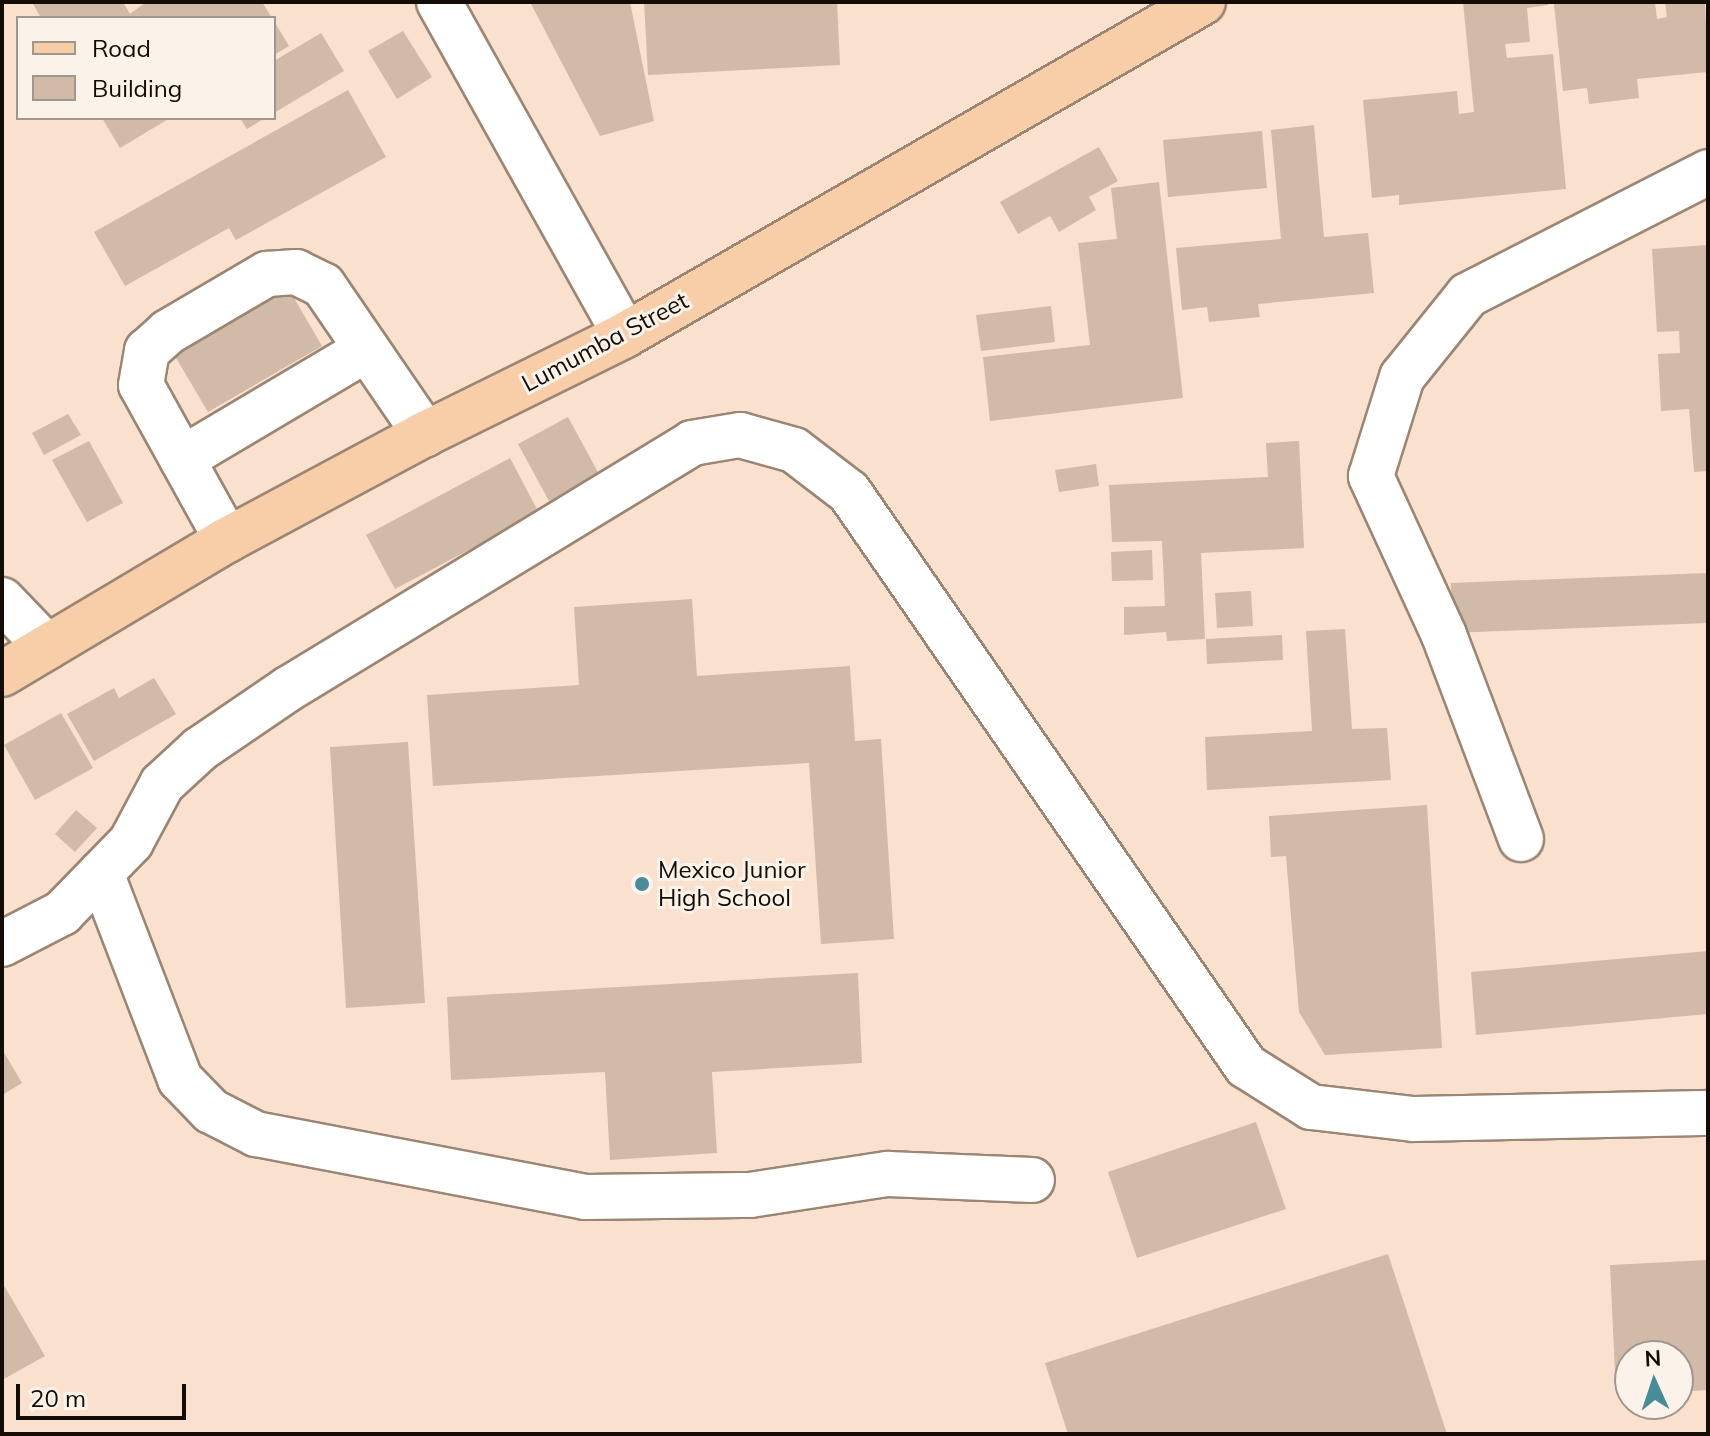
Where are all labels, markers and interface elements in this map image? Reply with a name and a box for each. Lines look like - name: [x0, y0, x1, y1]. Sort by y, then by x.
- legend: [16, 16, 276, 120]
- text: Road: [92, 33, 151, 63]
- text: Building: [92, 73, 182, 103]
- street label: Lumumba Street: [517, 286, 693, 398]
- place label: Mexico Junior High School: [658, 856, 806, 912]
- marker: Mexico Junior High School: [633, 875, 651, 893]
- north arrow: [1614, 1340, 1694, 1420]
- text: N: [1644, 1344, 1662, 1372]
- scale bar: [20, 1368, 190, 1418]
- text: 20 m: [30, 1383, 86, 1413]

